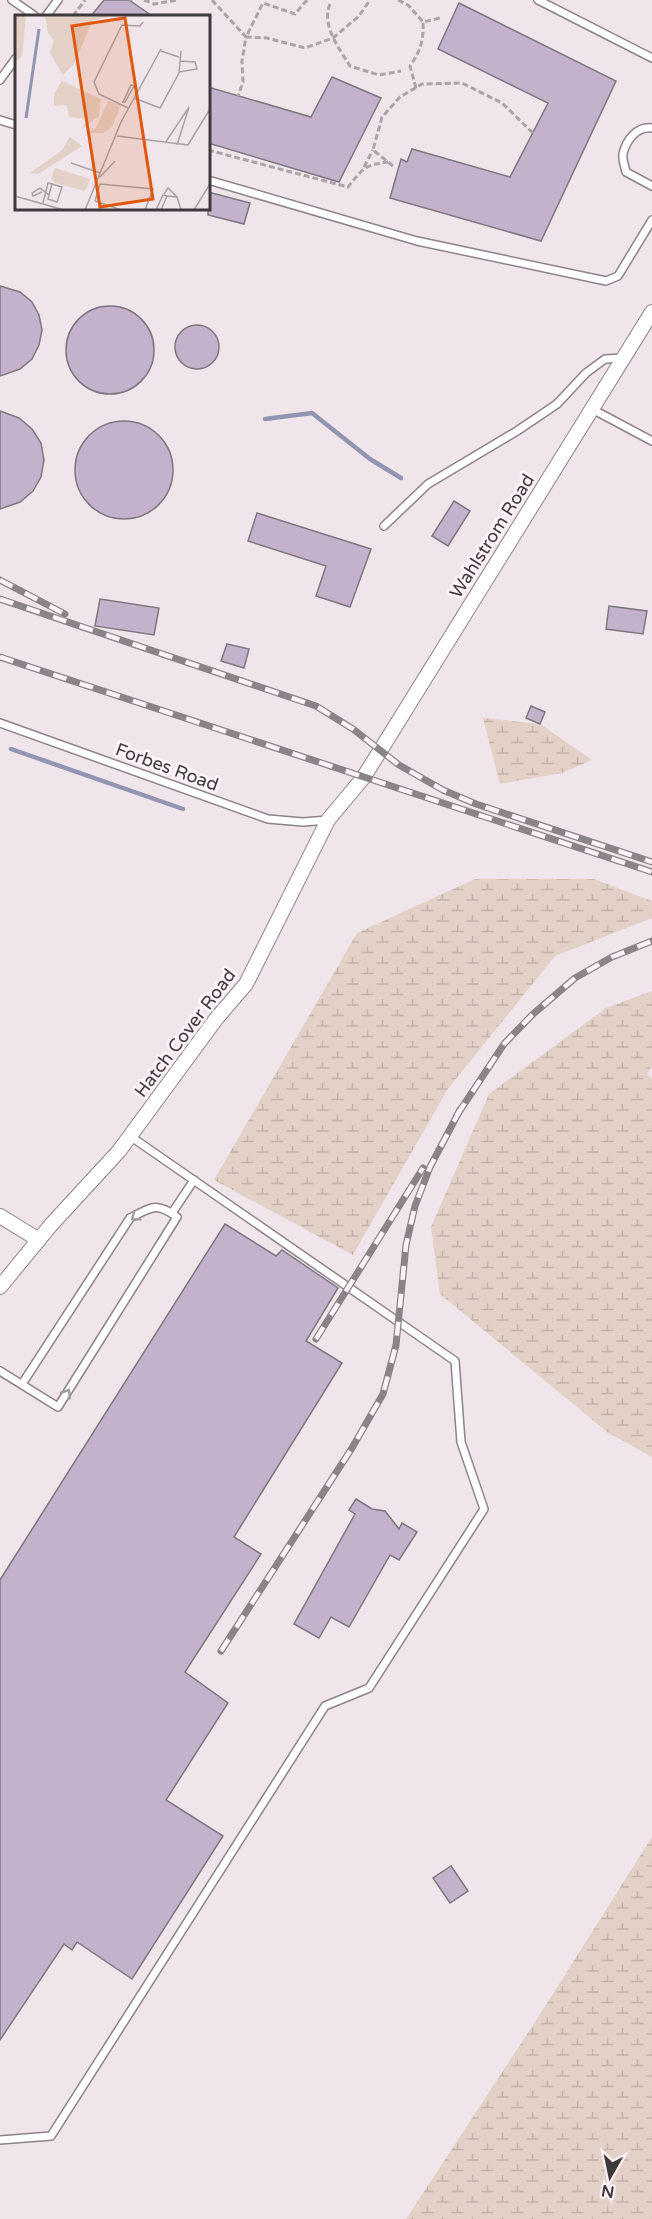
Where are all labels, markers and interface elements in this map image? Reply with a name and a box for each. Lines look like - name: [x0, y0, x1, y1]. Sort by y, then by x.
- inset map: [15, 15, 210, 210]
- street label: Wahlstrom Road: [445, 470, 539, 602]
- street label: Forbes Road: [112, 738, 222, 796]
- street label: Hatch Cover Road: [130, 965, 240, 1101]
- one-way arrow: [130, 1210, 141, 1221]
- one-way arrow: [59, 1389, 70, 1400]
- north arrow: [580, 2147, 640, 2207]
- text: N: [600, 2180, 616, 2202]

